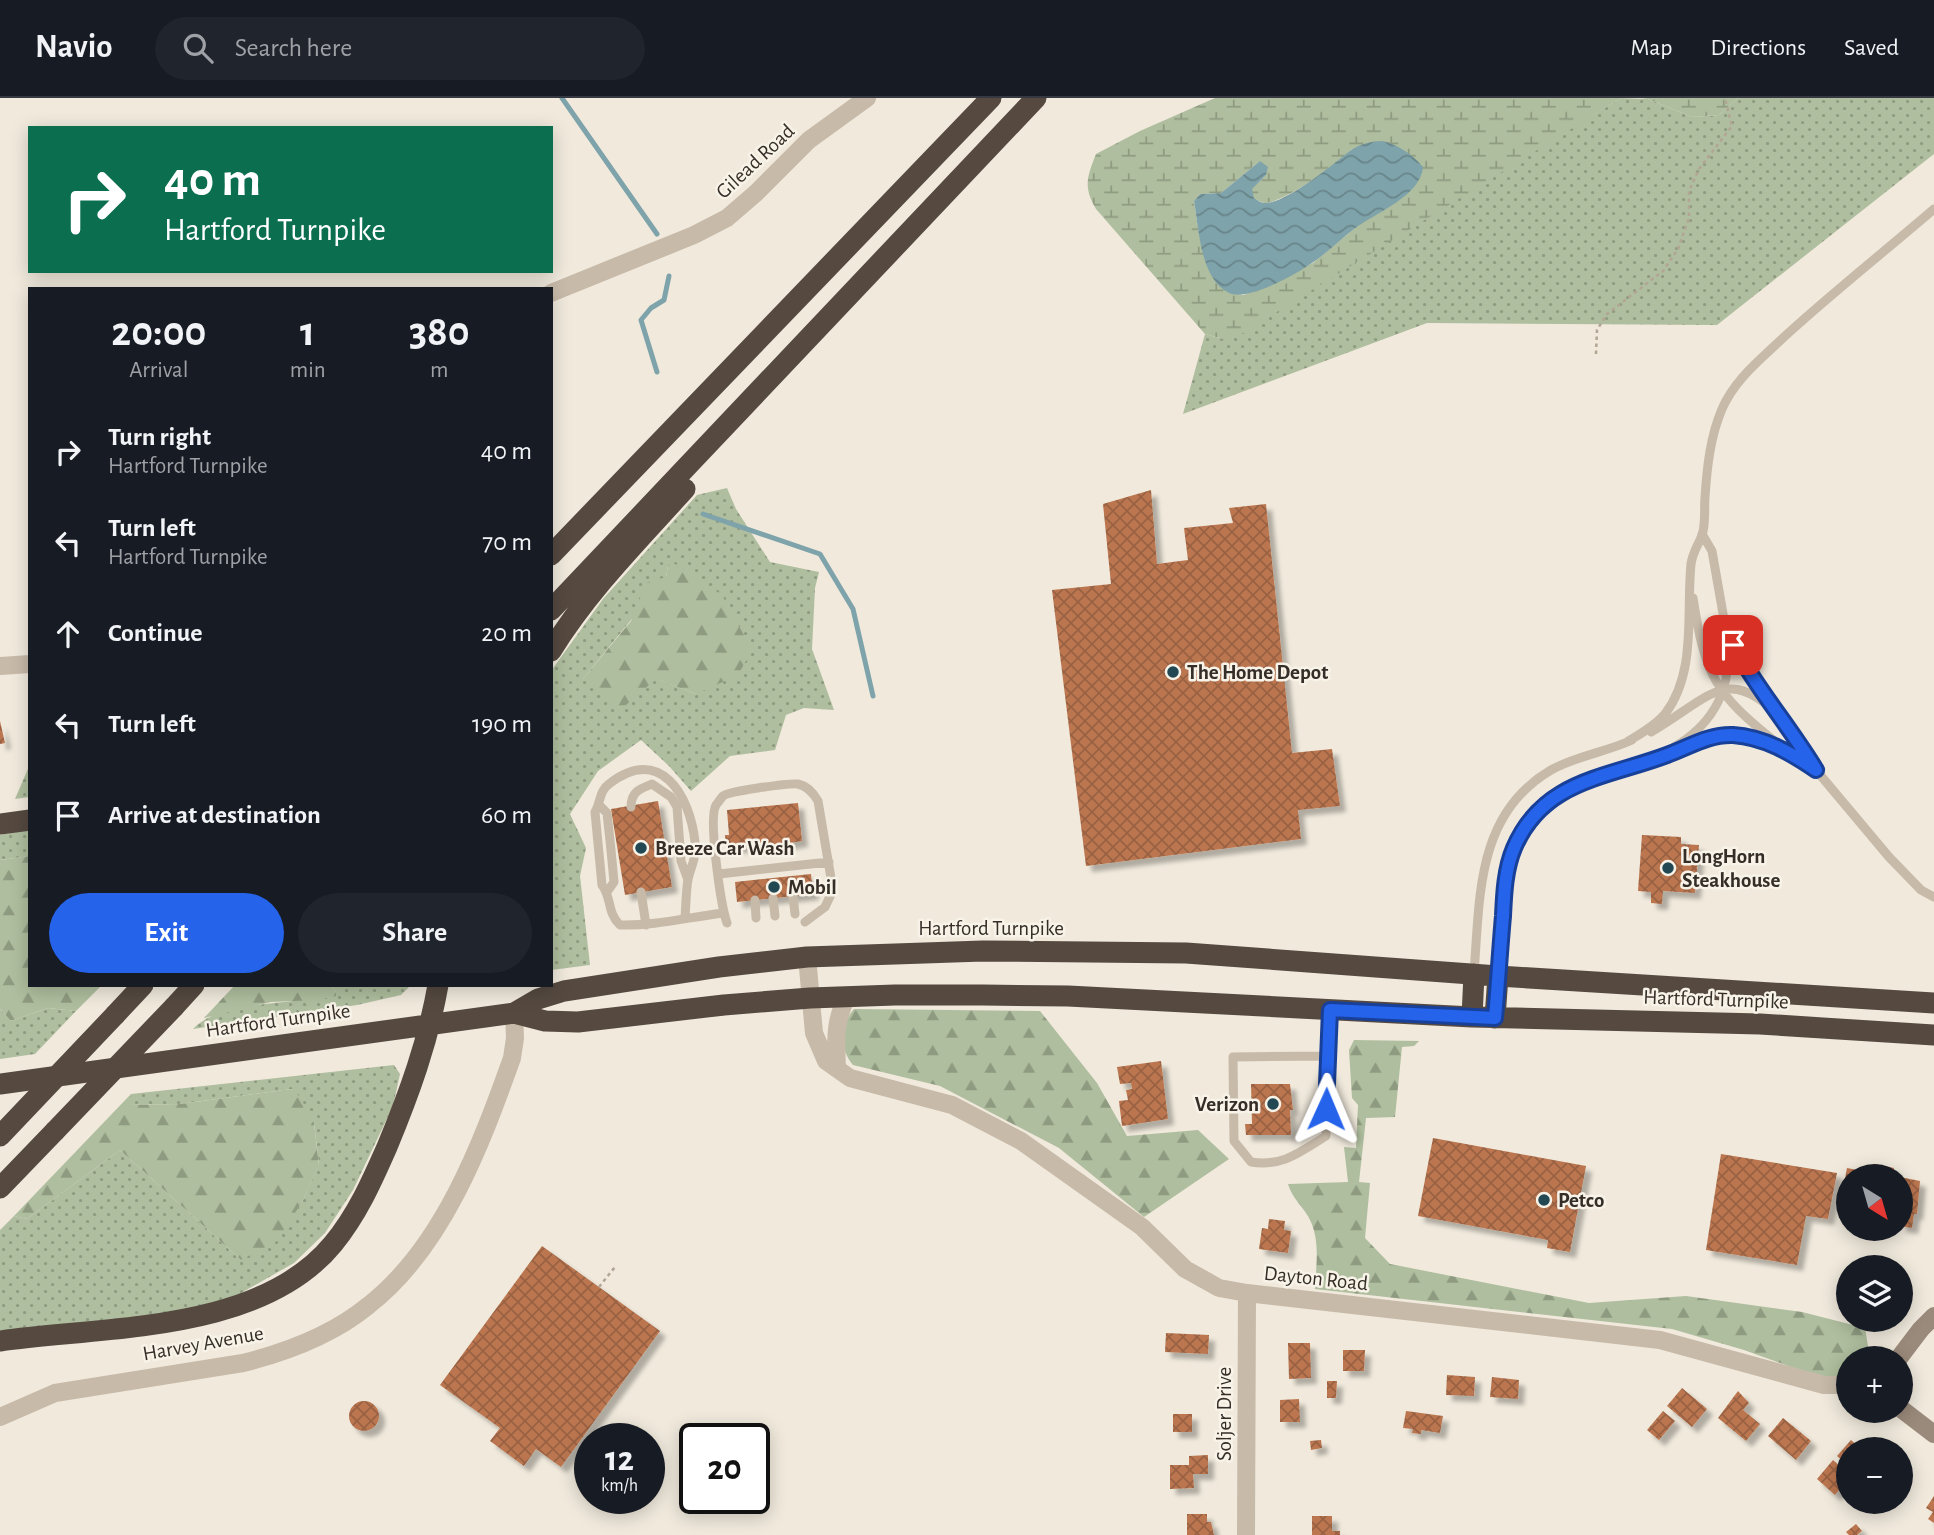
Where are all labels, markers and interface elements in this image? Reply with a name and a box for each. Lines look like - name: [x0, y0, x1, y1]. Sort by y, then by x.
- search box: [155, 17, 645, 80]
- icon: search: [179, 29, 217, 67]
- text: Navio: [35, 31, 113, 64]
- text: Search here: [235, 35, 352, 61]
- text: Map: [1630, 36, 1672, 60]
- text: Directions: [1710, 36, 1806, 60]
- text: Saved: [1844, 36, 1899, 60]
- street label: Gilead Road: [712, 120, 799, 203]
- icon: right: [49, 154, 140, 245]
- text: 40 m: [164, 156, 261, 205]
- text: Hartford Turnpike: [164, 214, 386, 246]
- text: 20:00: [111, 311, 206, 353]
- text: 1: [300, 311, 315, 353]
- text: 380: [409, 311, 470, 353]
- text: Arrival: [129, 359, 188, 382]
- text: min: [290, 359, 326, 382]
- text: m: [430, 359, 448, 382]
- text: Turn right: [108, 424, 211, 450]
- icon: right: [49, 433, 87, 471]
- text: 40 m: [481, 438, 532, 464]
- text: Hartford Turnpike: [108, 455, 268, 478]
- text: Turn left: [108, 515, 196, 541]
- icon: left: [49, 524, 87, 562]
- text: 70 m: [482, 529, 532, 555]
- text: Hartford Turnpike: [108, 546, 268, 569]
- icon: ahead: [49, 615, 87, 653]
- pin: [1703, 615, 1763, 675]
- text: Continue: [108, 620, 203, 646]
- text: 20 m: [481, 620, 532, 646]
- icon: arrive: [1714, 626, 1752, 664]
- place label: The Home Depot: [1187, 662, 1328, 683]
- marker: The Home Depot: [1165, 664, 1181, 680]
- icon: left: [49, 706, 87, 744]
- text: Turn left: [108, 711, 196, 737]
- text: 190 m: [472, 711, 532, 737]
- icon: arrive: [49, 797, 87, 835]
- text: Arrive at destination: [108, 802, 321, 828]
- text: 60 m: [481, 802, 532, 828]
- place label: Breeze Car Wash: [655, 838, 794, 859]
- marker: Breeze Car Wash: [633, 840, 649, 856]
- place label: LongHorn Steakhouse: [1682, 846, 1780, 891]
- marker: LongHorn Steakhouse: [1660, 860, 1676, 876]
- place label: Mobil: [788, 877, 837, 898]
- marker: Mobil: [766, 879, 782, 895]
- button: Exit: [49, 893, 284, 973]
- button: Share: [298, 893, 532, 973]
- street label: Hartford Turnpike: [918, 918, 1064, 939]
- street label: Hartford Turnpike: [1643, 986, 1789, 1013]
- street label: Hartford Turnpike: [204, 1000, 352, 1041]
- position arrow: [1289, 1072, 1363, 1146]
- place label: Verizon: [1195, 1094, 1259, 1115]
- marker: Verizon: [1265, 1096, 1281, 1112]
- north arrow: [1836, 1164, 1913, 1241]
- map controls: [1836, 1164, 1913, 1514]
- place label: Petco: [1558, 1190, 1604, 1211]
- marker: Petco: [1536, 1192, 1552, 1208]
- button: layers: [1836, 1255, 1913, 1332]
- street label: Dayton Road: [1263, 1263, 1369, 1294]
- street label: Harvey Avenue: [141, 1323, 265, 1364]
- button: +: [1836, 1346, 1913, 1423]
- street label: Soljer Drive: [1214, 1367, 1235, 1461]
- speed limit sign: 20: [679, 1423, 770, 1514]
- button: −: [1836, 1437, 1913, 1514]
- text: 12: [605, 1442, 634, 1477]
- text: km/h: [601, 1477, 638, 1495]

